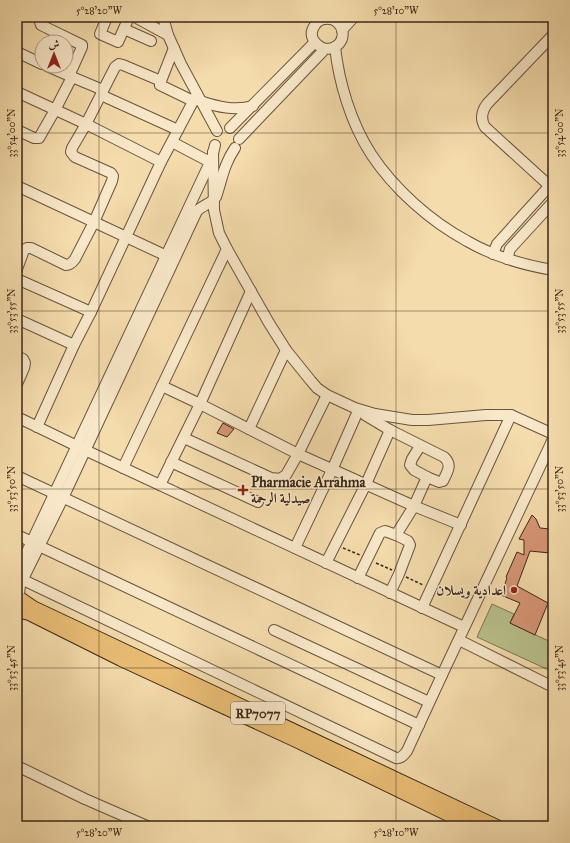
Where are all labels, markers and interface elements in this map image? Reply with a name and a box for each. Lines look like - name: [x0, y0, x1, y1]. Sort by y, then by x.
- text: 5°28'20"W: [76, 5, 122, 17]
- text: 5°28'10"W: [374, 5, 419, 17]
- north arrow: [34, 34, 74, 74]
- text: ش: [49, 38, 60, 51]
- text: 33°54'00"N: [6, 108, 18, 157]
- text: 33°54'00"N: [554, 108, 566, 157]
- text: 33°53'55"N: [6, 288, 18, 334]
- text: 33°53'55"N: [554, 288, 566, 334]
- text: 33°53'50"N: [6, 465, 18, 512]
- text: 33°53'50"N: [554, 465, 566, 512]
- place label: Pharmacie Arrahma صيدلية الرحمة: [251, 474, 367, 507]
- marker: Pharmacie Arrahma صيدلية الرحمة: [238, 485, 248, 495]
- place label: اعدادية ويسلان: [436, 582, 506, 599]
- marker: اعدادية ويسلان: [509, 585, 519, 595]
- text: 33°53'45"N: [6, 644, 18, 691]
- text: 33°53'45"N: [554, 644, 566, 691]
- road number: RP7077: [231, 702, 285, 724]
- text: 5°28'20"W: [76, 827, 122, 839]
- text: 5°28'10"W: [374, 827, 419, 839]

